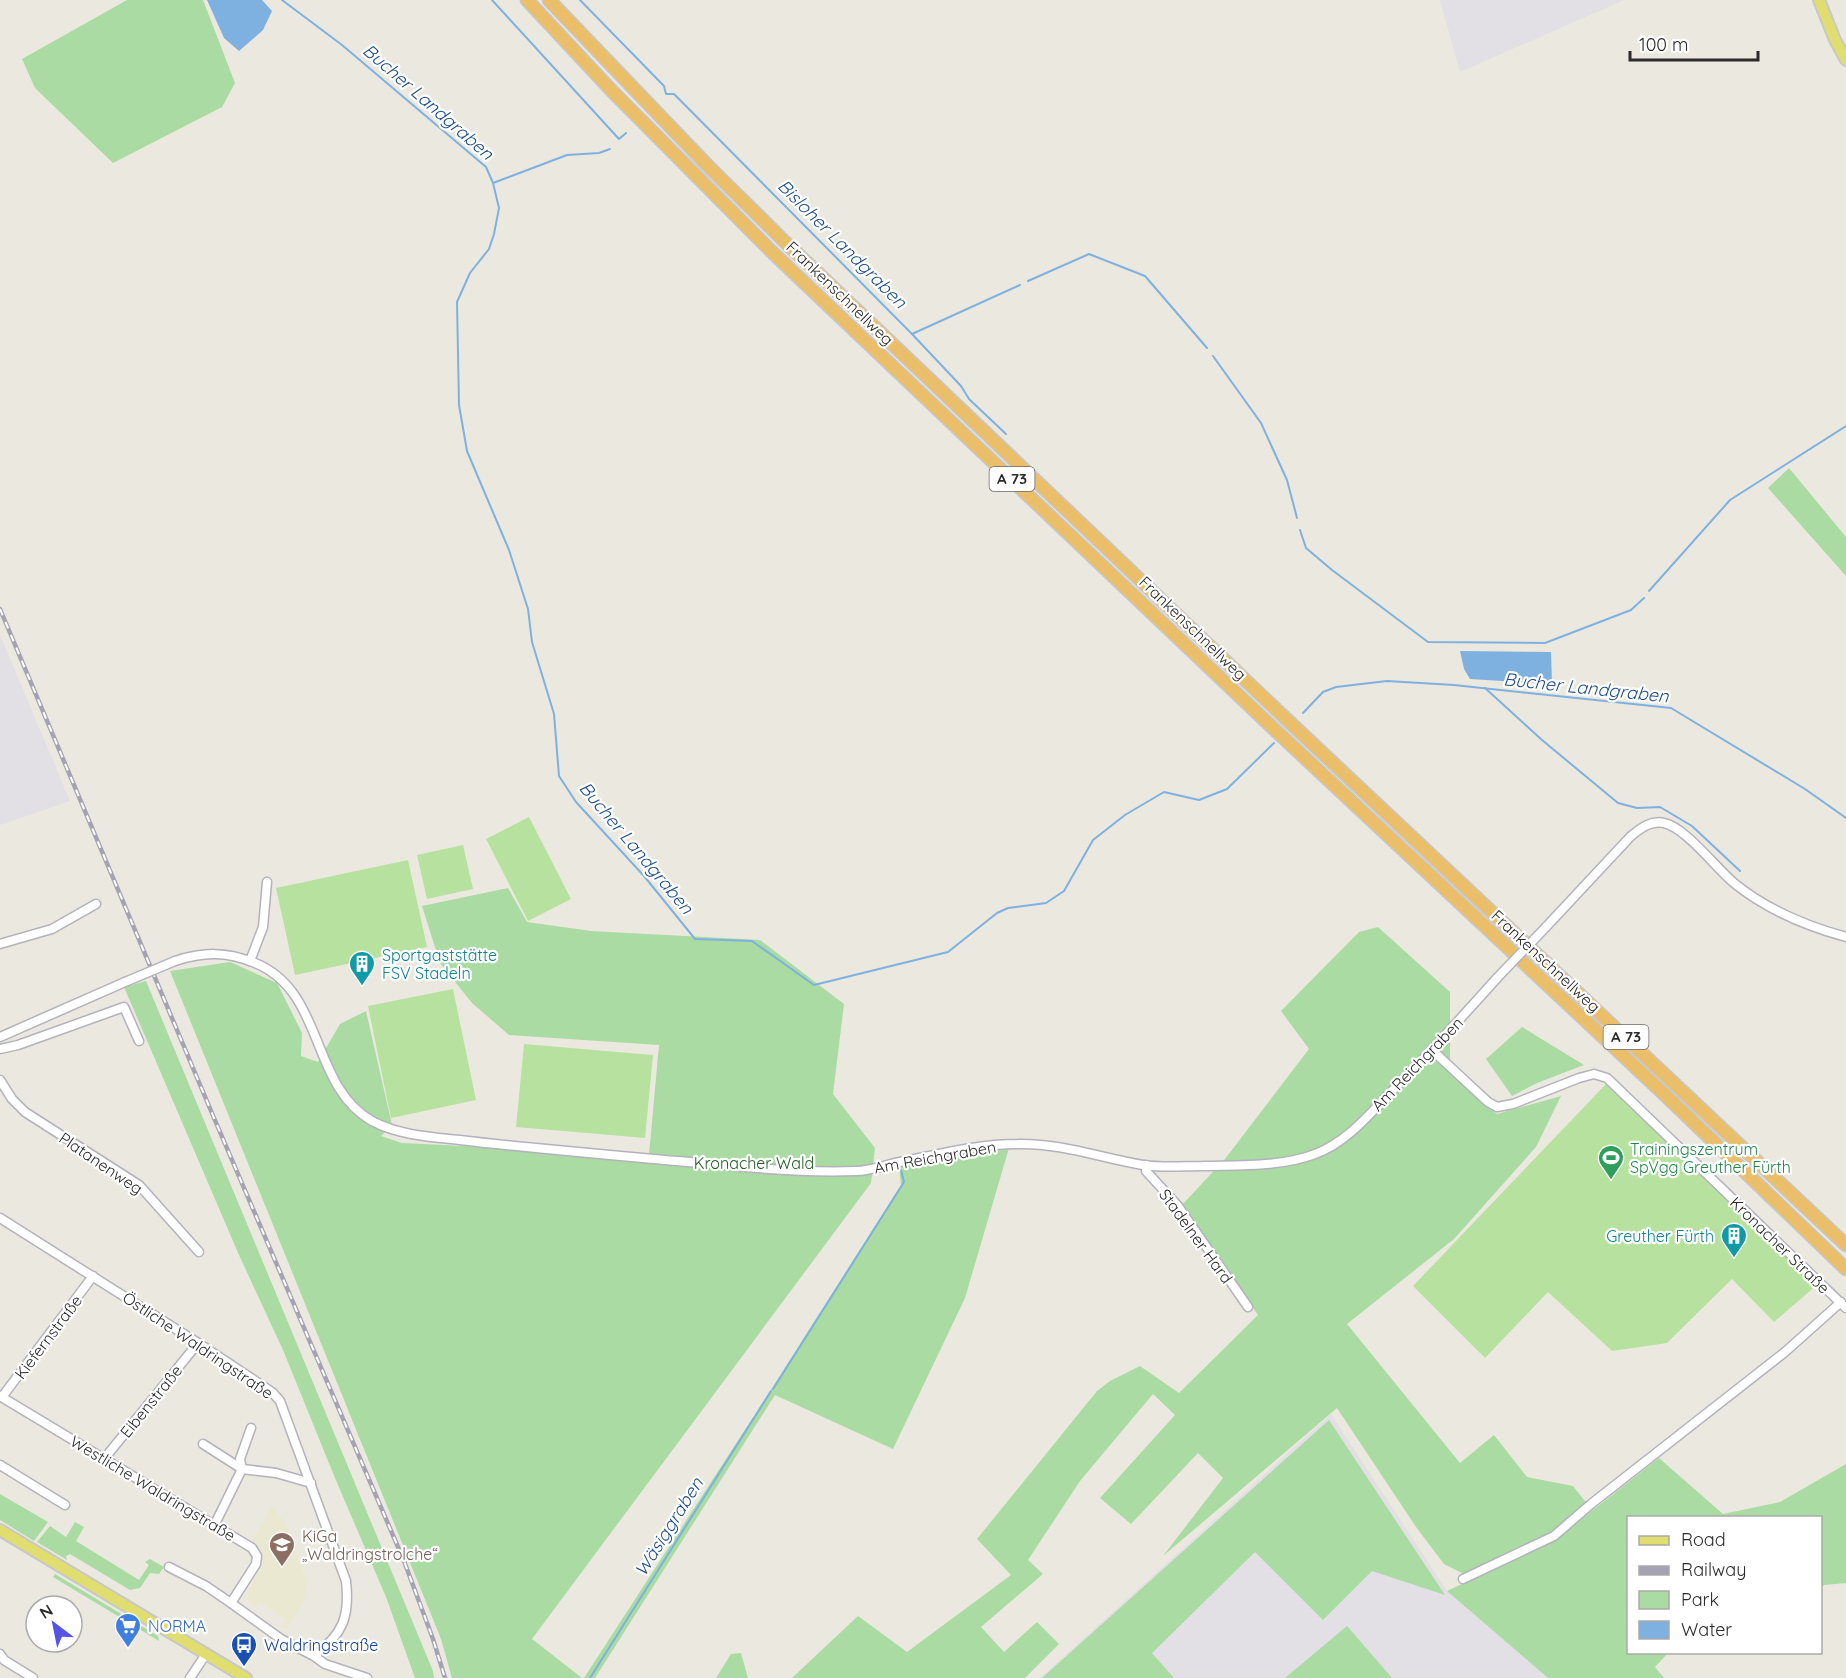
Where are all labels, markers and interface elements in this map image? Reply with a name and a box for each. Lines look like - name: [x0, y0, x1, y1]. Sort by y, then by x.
- scale bar: [1630, 24, 1758, 62]
- text: 100 m: [1639, 33, 1688, 56]
- water label: Bucher Landgraben: [358, 39, 499, 165]
- water label: Bisloher Landgraben: [773, 174, 912, 313]
- street label: Frankenschnellweg: [782, 237, 898, 349]
- road number: A 73: [990, 467, 1034, 491]
- street label: Frankenschnellweg: [1135, 572, 1251, 684]
- water label: Bucher Landgraben: [1502, 667, 1670, 708]
- water label: Bucher Landgraben: [574, 777, 699, 919]
- street label: Frankenschnellweg: [1487, 905, 1605, 1017]
- place label: Sportgaststätte FSV Stadeln: [382, 945, 497, 983]
- building icon: Sportgaststätte FSV Stadeln: [347, 949, 377, 987]
- street label: Am Reichgraben: [1367, 1013, 1467, 1115]
- road number: A 73: [1604, 1025, 1648, 1049]
- street label: Platanenweg: [55, 1128, 147, 1198]
- street label: Am Reichgraben: [872, 1136, 998, 1178]
- place label: Trainingszentrum SpVgg Greuther Fürth: [1630, 1139, 1791, 1177]
- sports icon: Trainingszentrum SpVgg Greuther Fürth: [1596, 1143, 1626, 1181]
- park label: Kronacher Wald: [694, 1153, 814, 1173]
- street label: Stadelner Hard: [1155, 1185, 1237, 1287]
- street label: Kronacher Straße: [1726, 1192, 1834, 1298]
- building icon: Greuther Fürth: [1719, 1221, 1749, 1259]
- place label: Greuther Fürth: [1606, 1226, 1714, 1246]
- street label: Östliche Waldringstraße: [119, 1287, 277, 1403]
- street label: Kiefernstraße: [10, 1291, 86, 1383]
- street label: Eibenstraße: [116, 1361, 186, 1441]
- street label: Westliche Waldringstraße: [67, 1431, 239, 1545]
- water label: Wäsiggraben: [629, 1473, 708, 1580]
- legend: [1627, 1516, 1822, 1654]
- place label: KiGa „Waldringstrolche“: [302, 1526, 438, 1564]
- text: Road: [1681, 1528, 1726, 1551]
- school or university icon: KiGa „Waldringstrolche“: [267, 1530, 297, 1568]
- text: Railway: [1681, 1558, 1747, 1581]
- text: Park: [1681, 1588, 1719, 1611]
- north arrow: [24, 1594, 84, 1654]
- text: N: [36, 1600, 56, 1623]
- supermarket icon: NORMA: [113, 1611, 143, 1649]
- place label: NORMA: [148, 1616, 206, 1636]
- text: Water: [1681, 1618, 1732, 1641]
- bus stop icon: Waldringstraße: [229, 1630, 259, 1668]
- place label: Waldringstraße: [264, 1635, 378, 1655]

